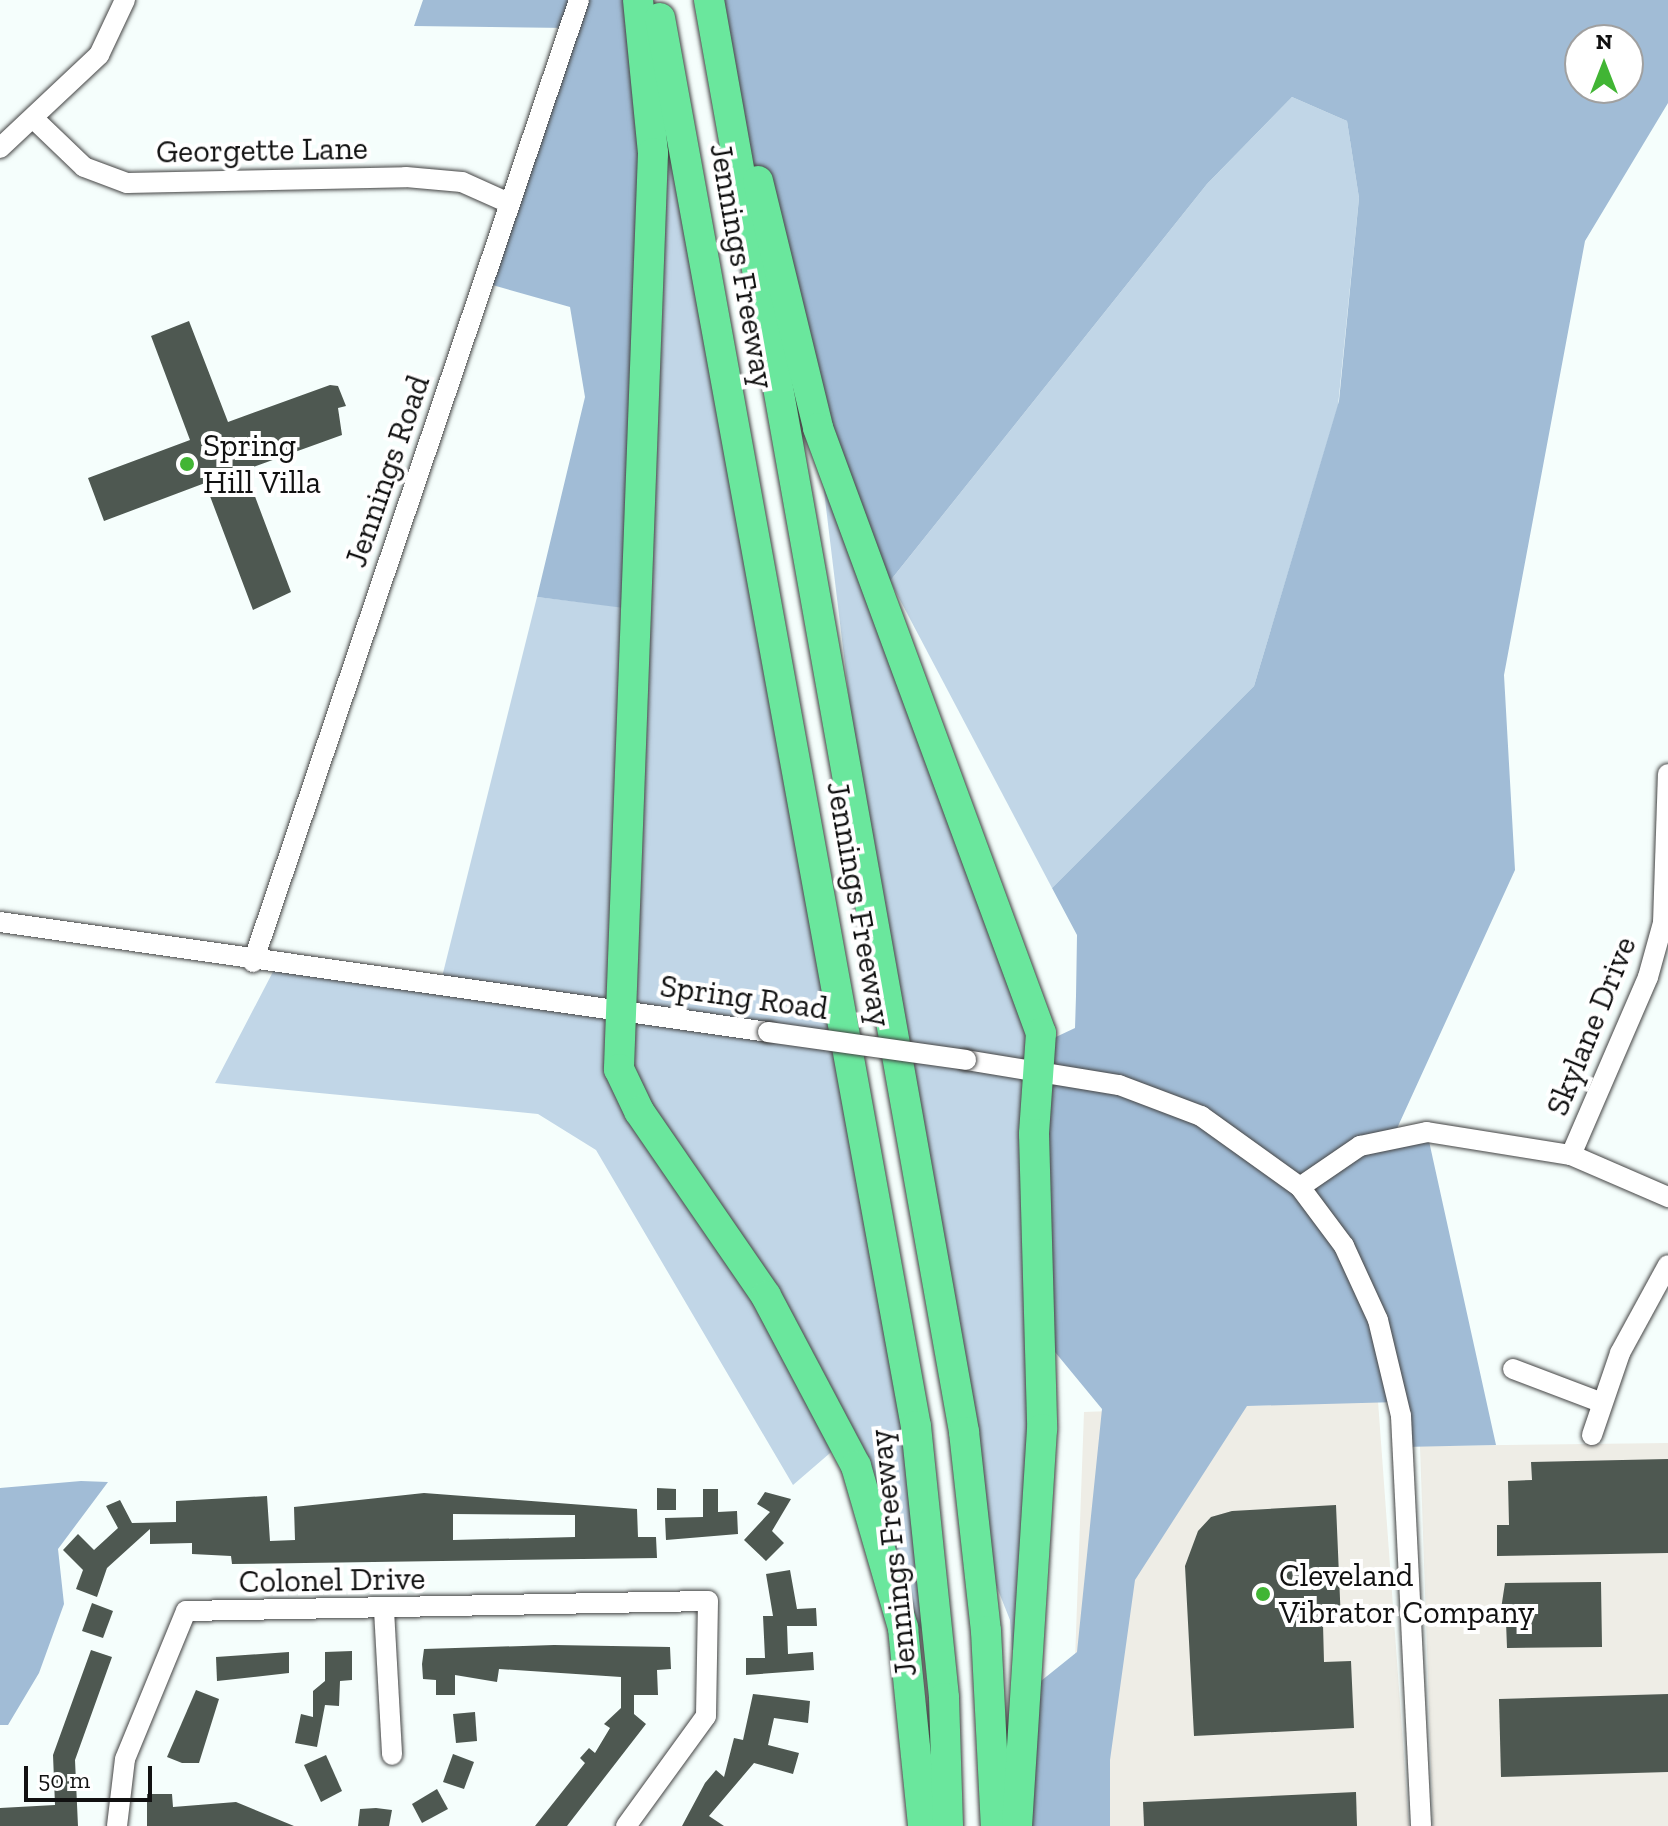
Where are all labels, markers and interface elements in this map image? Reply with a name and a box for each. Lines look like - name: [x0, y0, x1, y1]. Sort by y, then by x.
- north arrow: [1564, 24, 1644, 104]
- text: N: [1596, 28, 1612, 55]
- street label: Georgette Lane: [156, 129, 368, 171]
- street label: Jennings Freeway: [702, 140, 782, 392]
- street label: Jennings Road: [336, 370, 438, 572]
- place label: Spring Hill Villa: [203, 427, 322, 502]
- marker: Spring Hill Villa: [178, 455, 196, 473]
- street label: Jennings Freeway: [819, 778, 899, 1030]
- street label: Skylane Drive: [1538, 931, 1644, 1121]
- street label: Spring Road: [658, 966, 830, 1028]
- street label: Jennings Freeway: [861, 1427, 925, 1679]
- place label: Cleveland Vibrator Company: [1279, 1557, 1535, 1632]
- street label: Colonel Drive: [238, 1559, 426, 1601]
- marker: Cleveland Vibrator Company: [1254, 1585, 1272, 1603]
- scale bar: [28, 1750, 156, 1800]
- text: 50 m: [38, 1765, 90, 1794]

